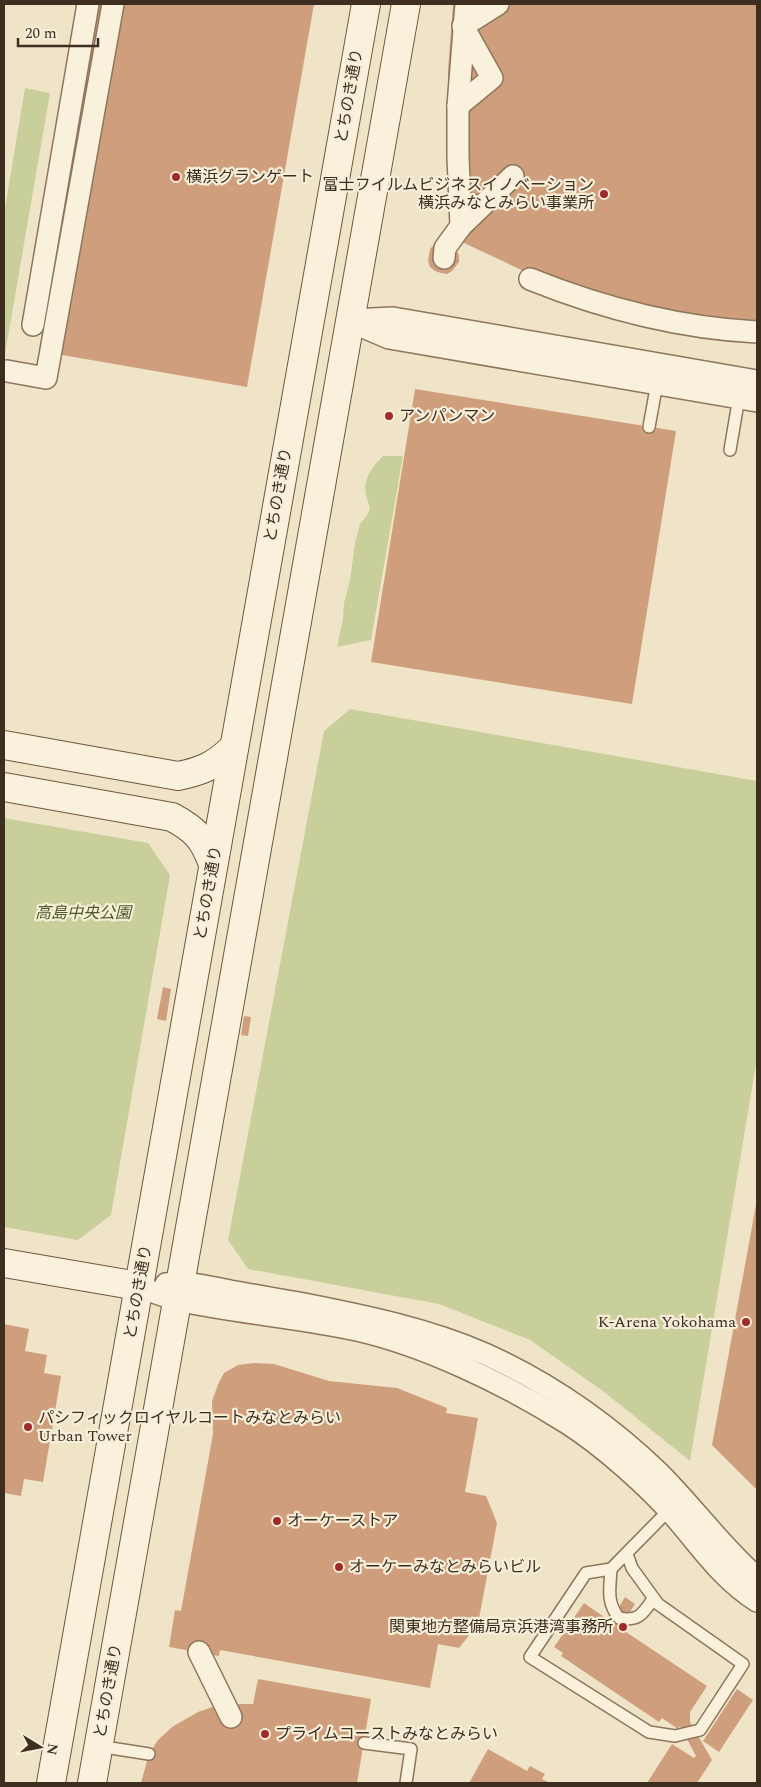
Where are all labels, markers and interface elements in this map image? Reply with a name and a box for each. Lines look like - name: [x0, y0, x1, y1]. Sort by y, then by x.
- scale bar: [18, 15, 98, 47]
- text: 20 m: [25, 22, 57, 45]
- street label: とちのき通り: [329, 47, 369, 145]
- place label: 横浜グランゲート: [186, 165, 314, 189]
- marker: 横浜グランゲート: [170, 171, 182, 183]
- place label: 富士フイルムビジネスイノベーション 横浜みなとみらい事業所: [323, 173, 594, 215]
- marker: 富士フイルムビジネスイノベーション 横浜みなとみらい事業所: [598, 188, 610, 200]
- place label: アンパンマン: [399, 404, 495, 428]
- marker: アンパンマン: [383, 410, 395, 422]
- street label: とちのき通り: [258, 446, 298, 544]
- street label: とちのき通り: [188, 844, 228, 942]
- park label: 高島中央公園: [35, 901, 133, 925]
- street label: とちのき通り: [118, 1243, 158, 1341]
- place label: K-Arena Yokohama: [598, 1310, 736, 1334]
- marker: K-Arena Yokohama: [740, 1316, 752, 1328]
- place label: パシフィックロイヤルコートみなとみらい Urban Tower: [38, 1406, 341, 1448]
- marker: パシフィックロイヤルコートみなとみらい Urban Tower: [22, 1421, 34, 1433]
- place label: オーケーストア: [287, 1509, 398, 1533]
- marker: オーケーストア: [271, 1515, 283, 1527]
- place label: オーケーみなとみらいビル: [349, 1555, 541, 1579]
- marker: オーケーみなとみらいビル: [333, 1561, 345, 1573]
- place label: 関東地方整備局京浜港湾事務所: [389, 1615, 613, 1639]
- marker: 関東地方整備局京浜港湾事務所: [617, 1621, 629, 1633]
- street label: とちのき通り: [88, 1642, 128, 1740]
- north arrow: [15, 1722, 65, 1772]
- place label: プライムコーストみなとみらい: [275, 1722, 498, 1746]
- marker: プライムコーストみなとみらい: [259, 1728, 271, 1740]
- text: N: [41, 1742, 64, 1757]

